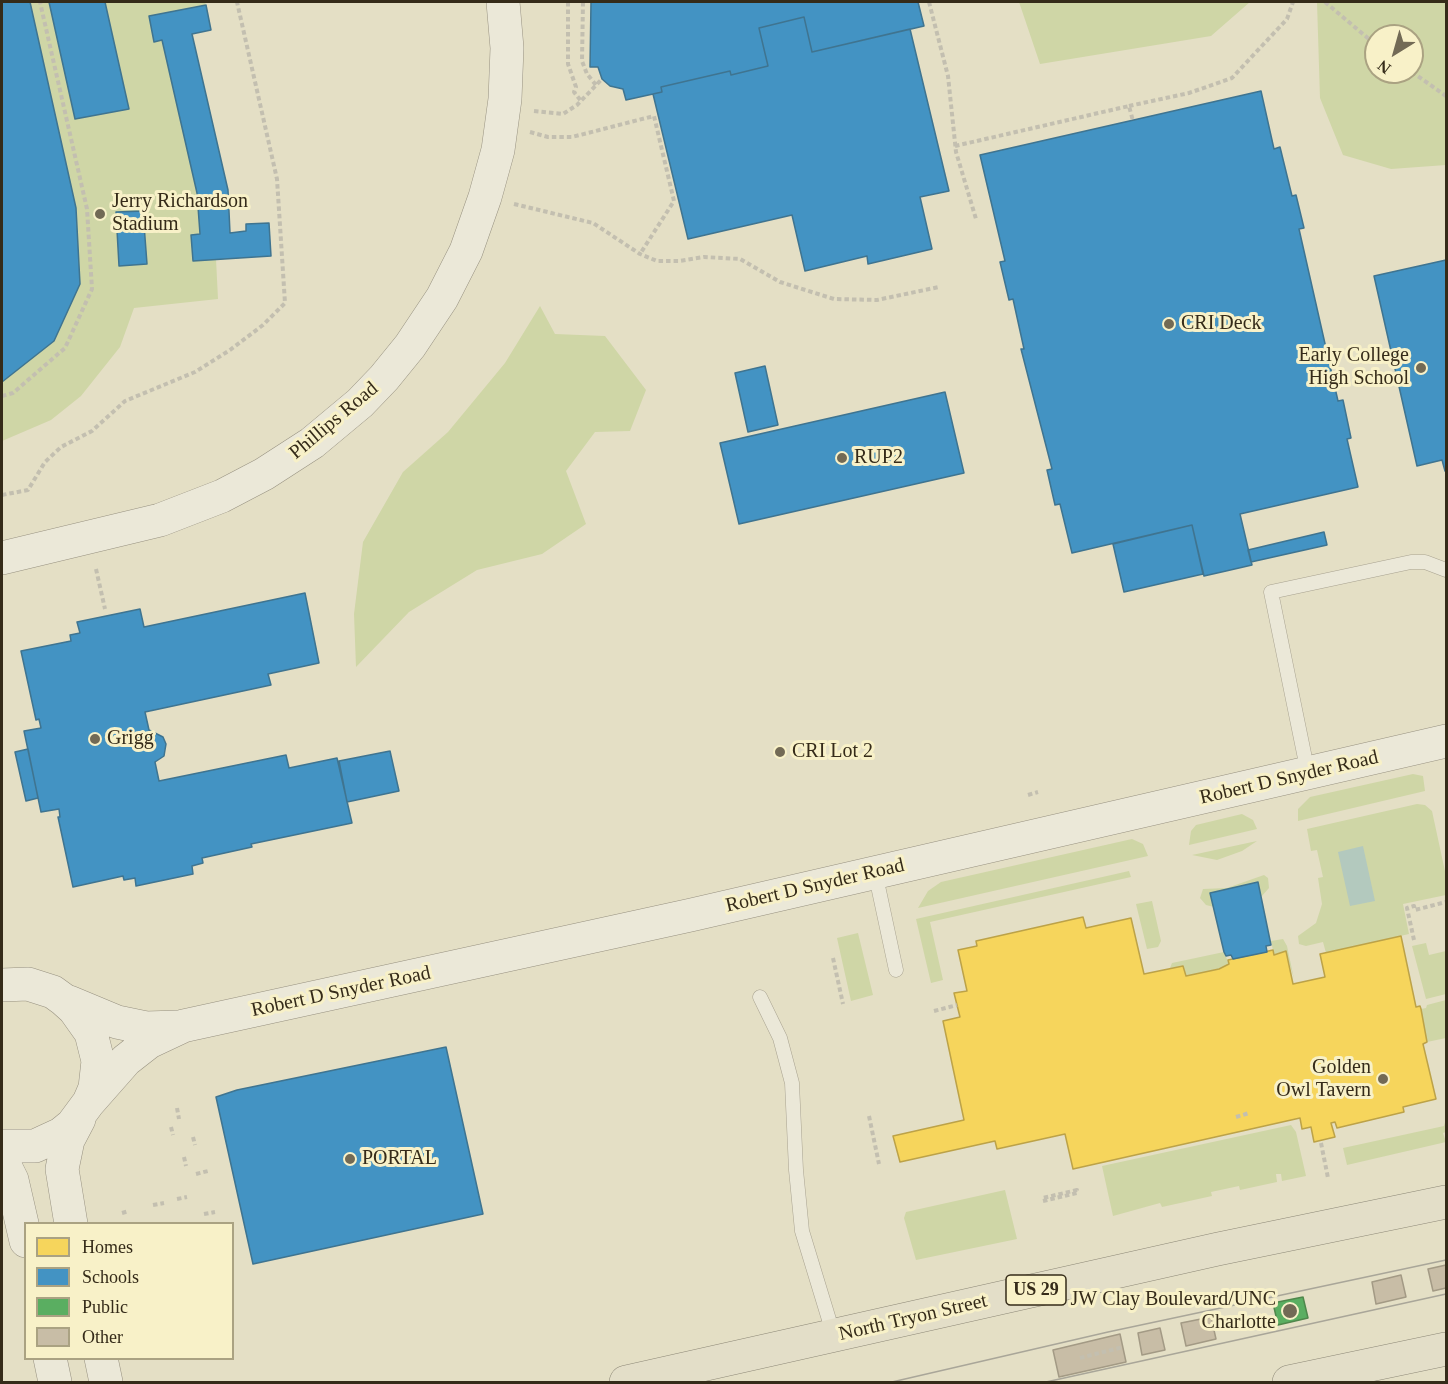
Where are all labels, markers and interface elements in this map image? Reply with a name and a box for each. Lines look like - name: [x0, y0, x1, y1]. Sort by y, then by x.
- north arrow: [1364, 24, 1424, 84]
- text: N: [1374, 57, 1394, 77]
- place label: Jerry Richardson Stadium: [112, 190, 248, 237]
- marker: Jerry Richardson Stadium: [93, 207, 107, 221]
- place label: CRI Deck: [1181, 312, 1262, 336]
- marker: CRI Deck: [1162, 317, 1176, 331]
- place label: Early College High School: [1298, 344, 1409, 391]
- marker: Early College High School: [1414, 361, 1428, 375]
- street label: Phillips Road: [285, 377, 383, 465]
- place label: RUP2: [854, 446, 903, 470]
- marker: RUP2: [835, 451, 849, 465]
- place label: Grigg: [107, 727, 154, 751]
- marker: Grigg: [88, 732, 102, 746]
- place label: CRI Lot 2: [792, 740, 873, 764]
- marker: CRI Lot 2: [773, 745, 787, 759]
- street label: Robert D Snyder Road: [1197, 746, 1381, 810]
- street label: Robert D Snyder Road: [723, 854, 907, 918]
- street label: Robert D Snyder Road: [249, 961, 433, 1023]
- place label: Golden Owl Tavern: [1276, 1056, 1371, 1103]
- marker: Golden Owl Tavern: [1376, 1072, 1390, 1086]
- place label: PORTAL: [362, 1147, 437, 1171]
- marker: PORTAL: [343, 1152, 357, 1166]
- legend: [24, 1222, 234, 1360]
- text: Homes: [82, 1237, 133, 1257]
- text: Schools: [82, 1267, 139, 1287]
- road number: US 29: [1006, 1275, 1066, 1305]
- place label: JW Clay Boulevard/UNC Charlotte: [1070, 1288, 1276, 1335]
- street label: North Tryon Street: [836, 1289, 990, 1347]
- text: Public: [82, 1297, 128, 1317]
- marker: JW Clay Boulevard/UNC Charlotte: [1281, 1302, 1299, 1320]
- text: Other: [82, 1327, 123, 1347]

